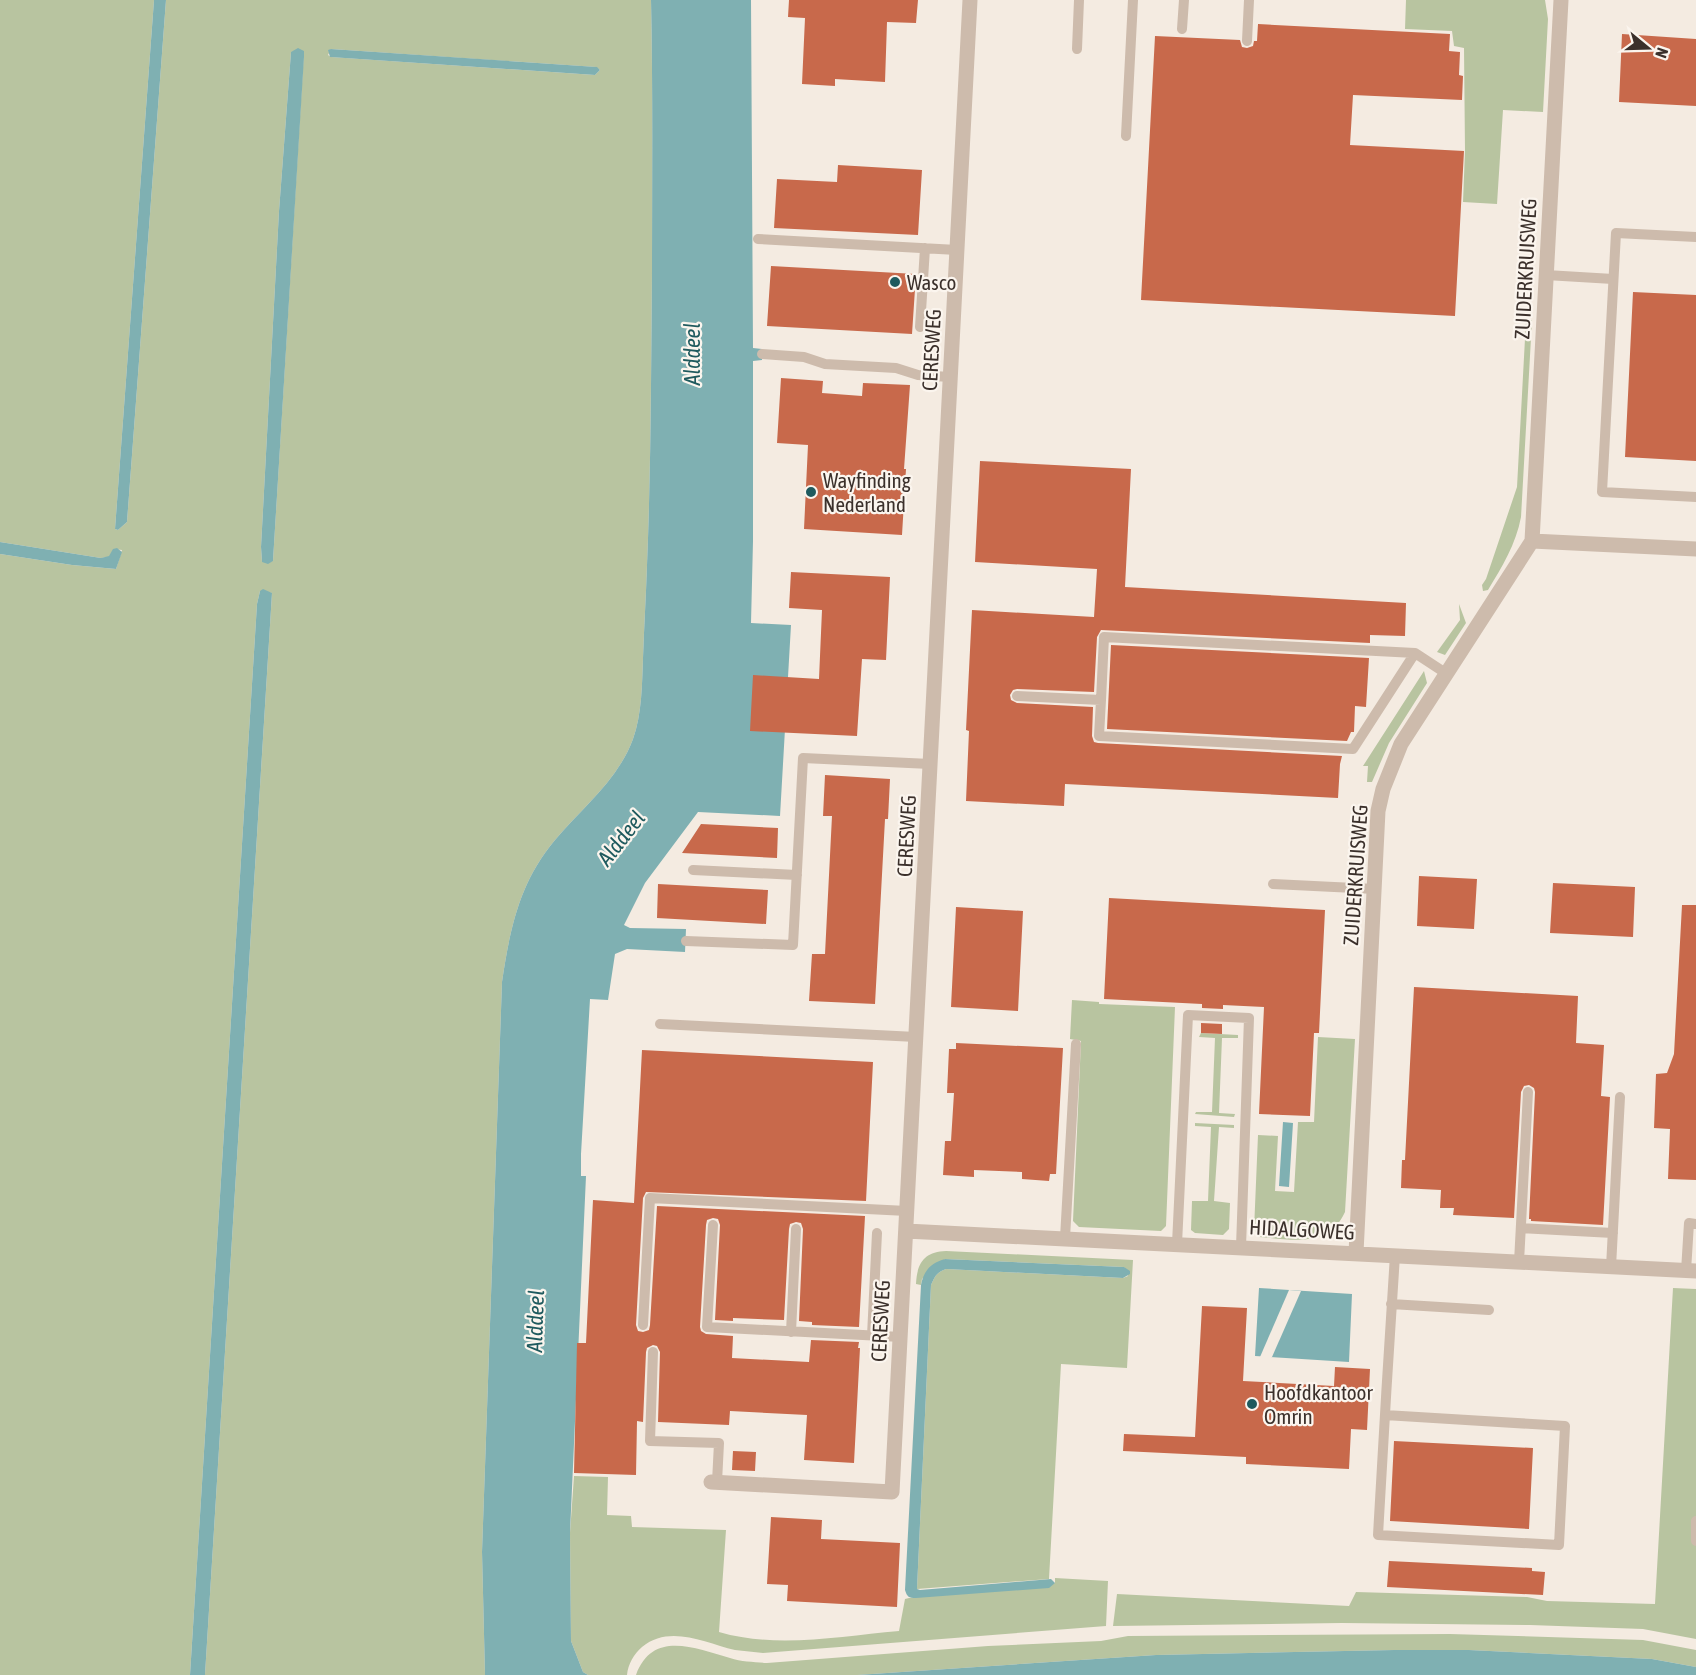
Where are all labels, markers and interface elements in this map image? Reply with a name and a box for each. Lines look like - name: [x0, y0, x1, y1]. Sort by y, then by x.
- north arrow: [1618, 18, 1678, 78]
- text: N: [1652, 45, 1672, 60]
- street label: ZUIDERKRUISWEG: [1509, 198, 1541, 340]
- place label: Wasco: [907, 270, 956, 294]
- marker: Wasco: [888, 275, 902, 289]
- street label: CERESWEG: [917, 308, 945, 392]
- water label: Alddeel: [679, 323, 705, 386]
- place label: Wayfinding Nederland: [823, 468, 911, 516]
- marker: Wayfinding Nederland: [804, 485, 818, 499]
- street label: CERESWEG: [892, 794, 920, 878]
- street label: ZUIDERKRUISWEG: [1338, 804, 1372, 946]
- water label: Alddeel: [591, 805, 650, 871]
- street label: HIDALGOWEG: [1249, 1214, 1355, 1244]
- street label: CERESWEG: [866, 1279, 894, 1363]
- water label: Alddeel: [521, 1289, 549, 1354]
- place label: Hoofdkantoor Omrin: [1264, 1380, 1373, 1428]
- marker: Hoofdkantoor Omrin: [1245, 1397, 1259, 1411]

